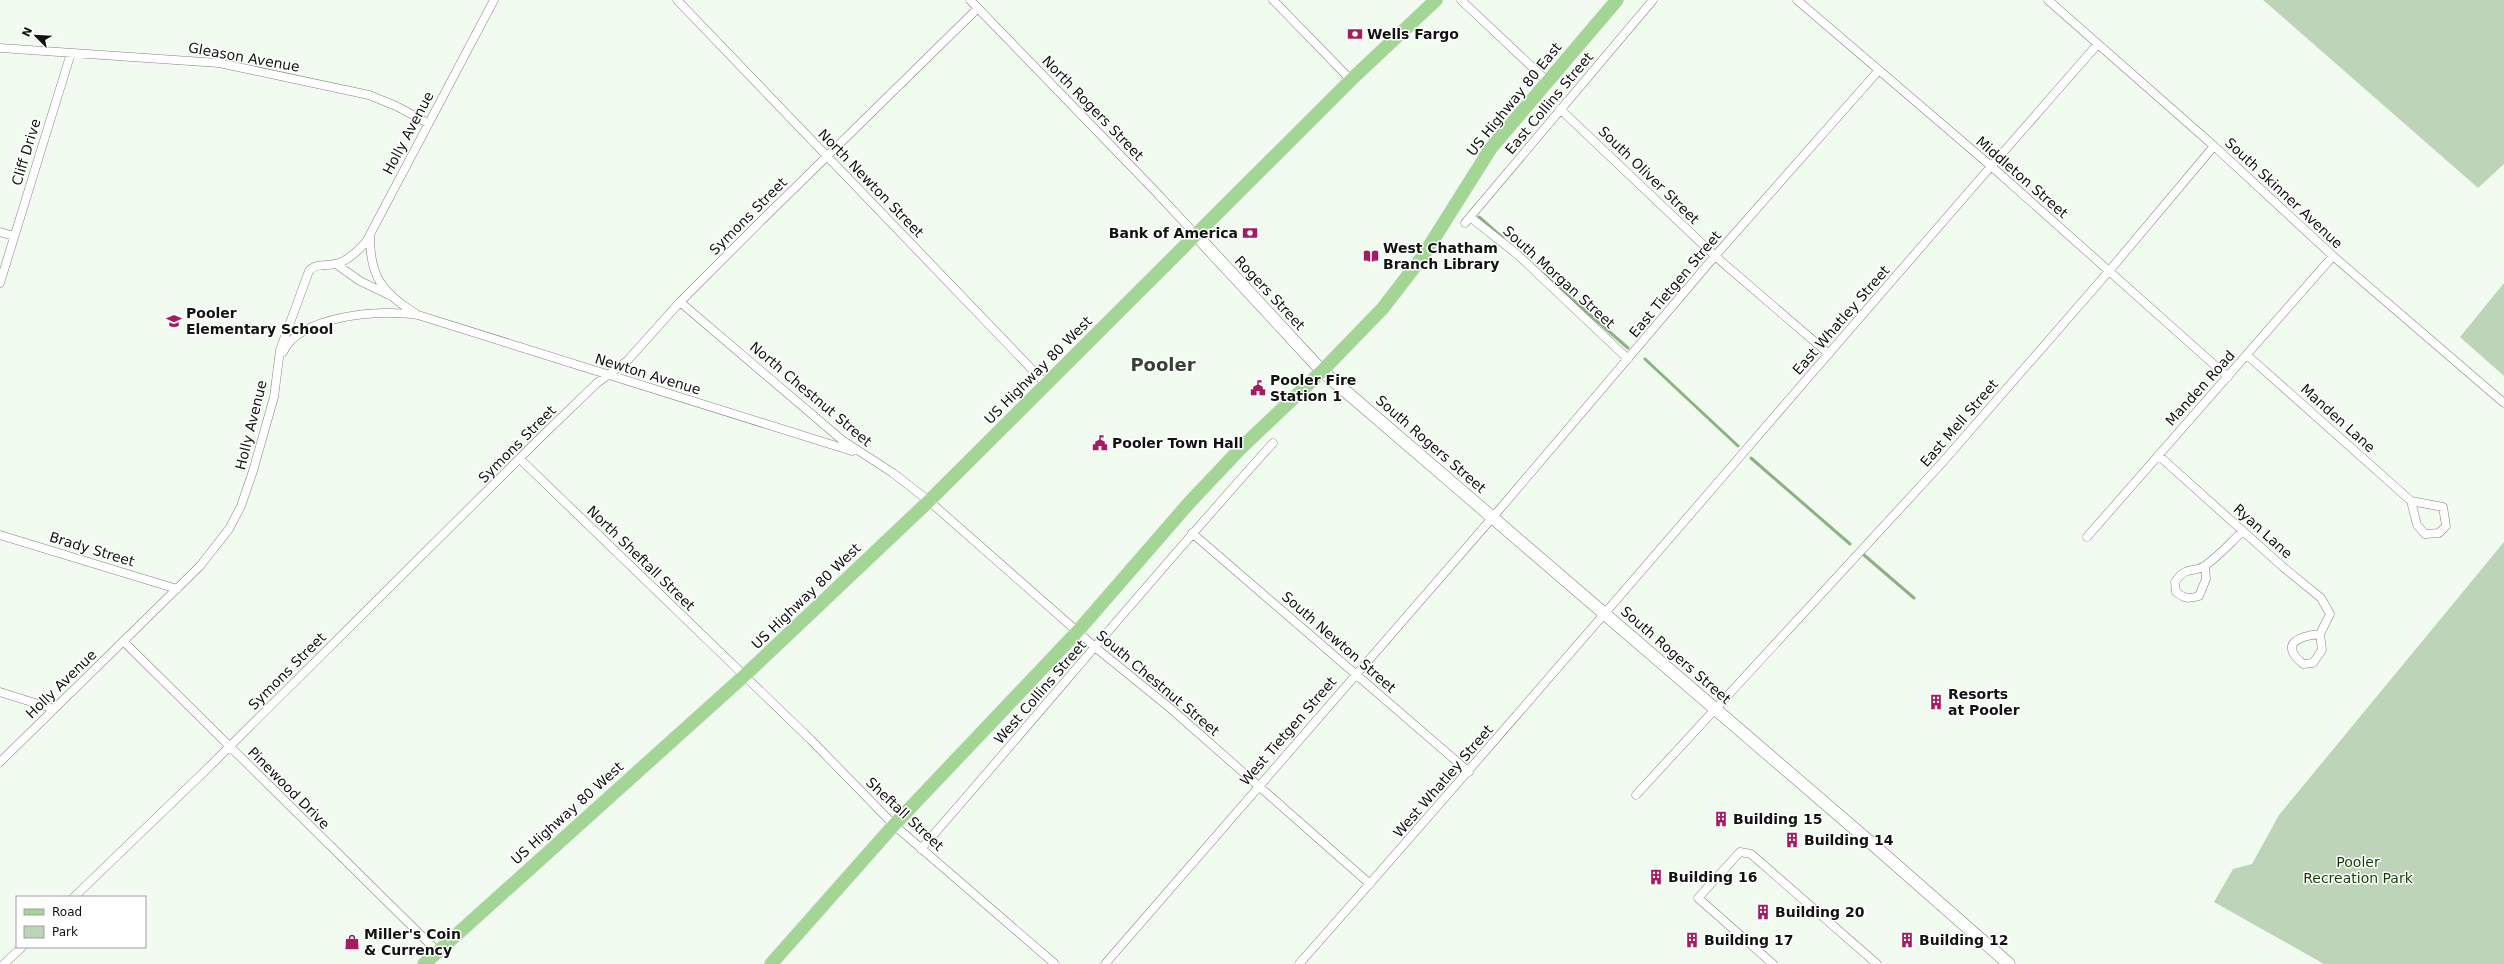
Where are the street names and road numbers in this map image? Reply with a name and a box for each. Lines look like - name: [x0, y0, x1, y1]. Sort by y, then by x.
- street label: Gleason Avenue: [187, 39, 301, 75]
- street label: US Highway 80 East: [1463, 39, 1565, 159]
- street label: East Collins Street: [1502, 49, 1597, 157]
- street label: North Rogers Street: [1039, 53, 1147, 164]
- street label: Holly Avenue: [379, 89, 437, 177]
- street label: Cliff Drive: [8, 117, 44, 187]
- street label: South Oliver Street: [1595, 123, 1703, 228]
- street label: North Newton Street: [815, 126, 927, 241]
- street label: Middleton Street: [1973, 133, 2071, 221]
- street label: South Skinner Avenue: [2222, 134, 2346, 252]
- street label: Symons Street: [706, 174, 790, 258]
- street label: South Morgan Street: [1500, 223, 1618, 332]
- street label: East Tietgen Street: [1626, 227, 1725, 341]
- street label: Rogers Street: [1232, 253, 1309, 334]
- street label: East Whatley Street: [1789, 262, 1893, 378]
- street label: US Highway 80 West: [981, 313, 1095, 427]
- street label: North Chestnut Street: [747, 338, 875, 450]
- street label: Manden Road: [2162, 347, 2238, 429]
- street label: Newton Avenue: [593, 350, 703, 398]
- street label: East Mell Street: [1917, 376, 2001, 470]
- street label: Holly Avenue: [232, 379, 270, 471]
- street label: Manden Lane: [2298, 381, 2378, 455]
- street label: South Rogers Street: [1373, 392, 1490, 496]
- street label: Symons Street: [475, 402, 559, 486]
- street label: Ryan Lane: [2231, 501, 2295, 561]
- street label: North Sheftall Street: [584, 502, 699, 614]
- street label: Brady Street: [48, 528, 137, 570]
- street label: US Highway 80 West: [748, 539, 864, 652]
- street label: South Newton Street: [1279, 588, 1400, 696]
- street label: South Rogers Street: [1618, 603, 1735, 707]
- street label: South Chestnut Street: [1093, 627, 1223, 739]
- street label: Symons Street: [245, 629, 329, 713]
- street label: West Collins Street: [991, 637, 1090, 747]
- street label: Holly Avenue: [22, 646, 100, 722]
- street label: West Tietgen Street: [1237, 673, 1340, 788]
- street label: West Whatley Street: [1390, 721, 1496, 840]
- street label: Pinewood Drive: [245, 744, 333, 832]
- street label: US Highway 80 West: [508, 758, 627, 868]
- street label: Sheftall Street: [863, 774, 947, 854]

